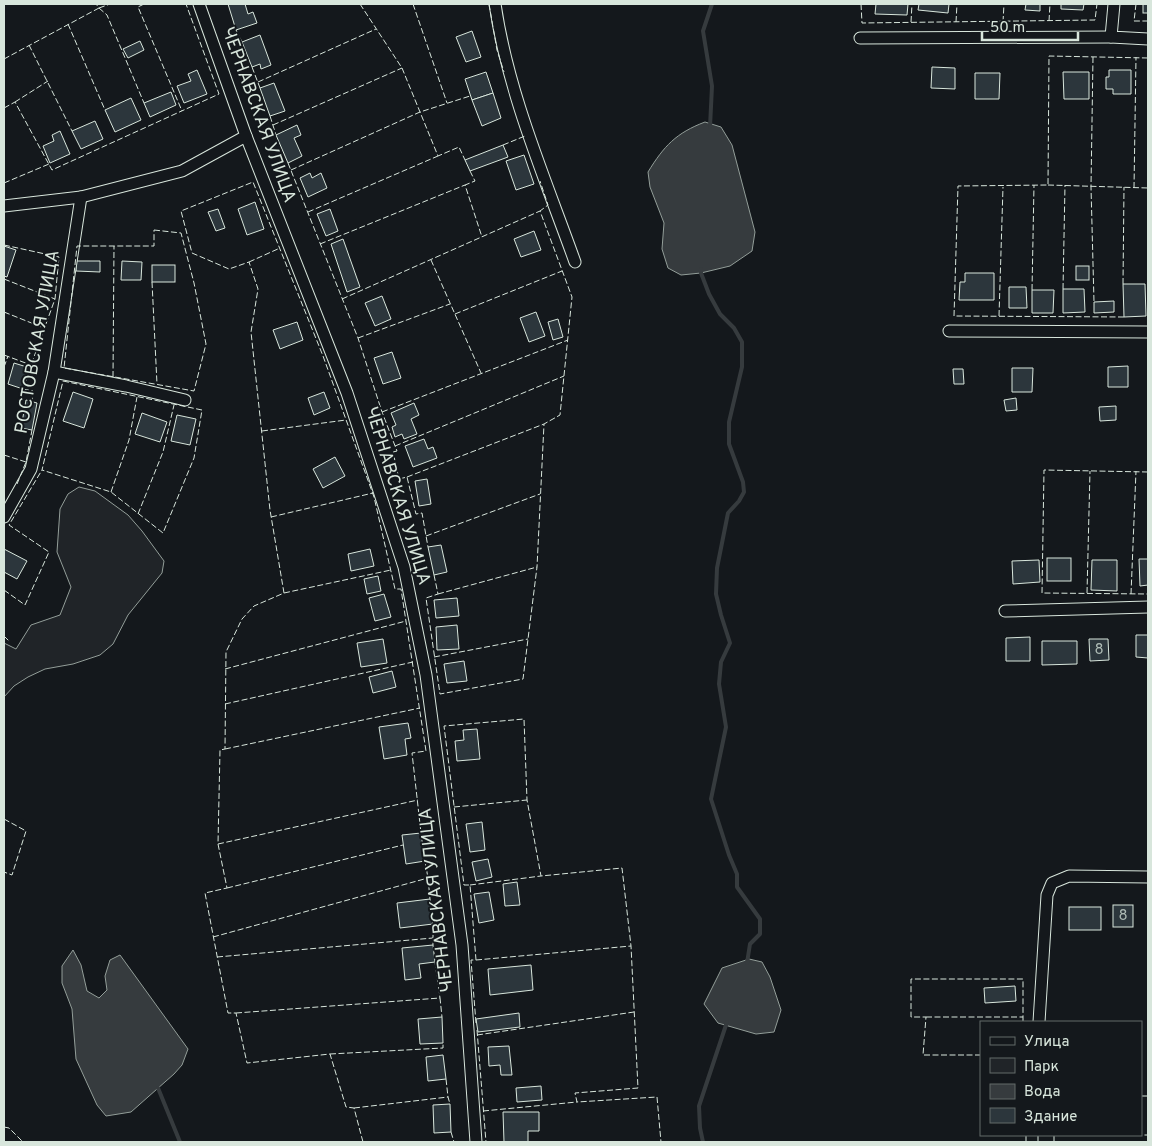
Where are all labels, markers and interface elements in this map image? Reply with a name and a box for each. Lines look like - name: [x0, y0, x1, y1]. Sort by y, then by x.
- scale bar: [982, 10, 1078, 42]
- text: 50 m: [990, 19, 1025, 38]
- street label: ЧЕРНАВСКАЯ УЛИЦА: [215, 24, 301, 206]
- street label: РОСТОВСКАЯ УЛИЦА: [11, 248, 65, 436]
- street label: ЧЕРНАВСКАЯ УЛИЦА: [359, 404, 435, 588]
- house number: 8: [1094, 641, 1104, 660]
- street label: ЧЕРНАВСКАЯ УЛИЦА: [414, 807, 460, 993]
- house number: 8: [1118, 907, 1128, 926]
- legend: [980, 1021, 1142, 1136]
- text: Улица: [1024, 1033, 1069, 1052]
- text: Парк: [1024, 1058, 1059, 1077]
- text: Вода: [1024, 1083, 1060, 1102]
- text: Здание: [1024, 1108, 1077, 1127]

